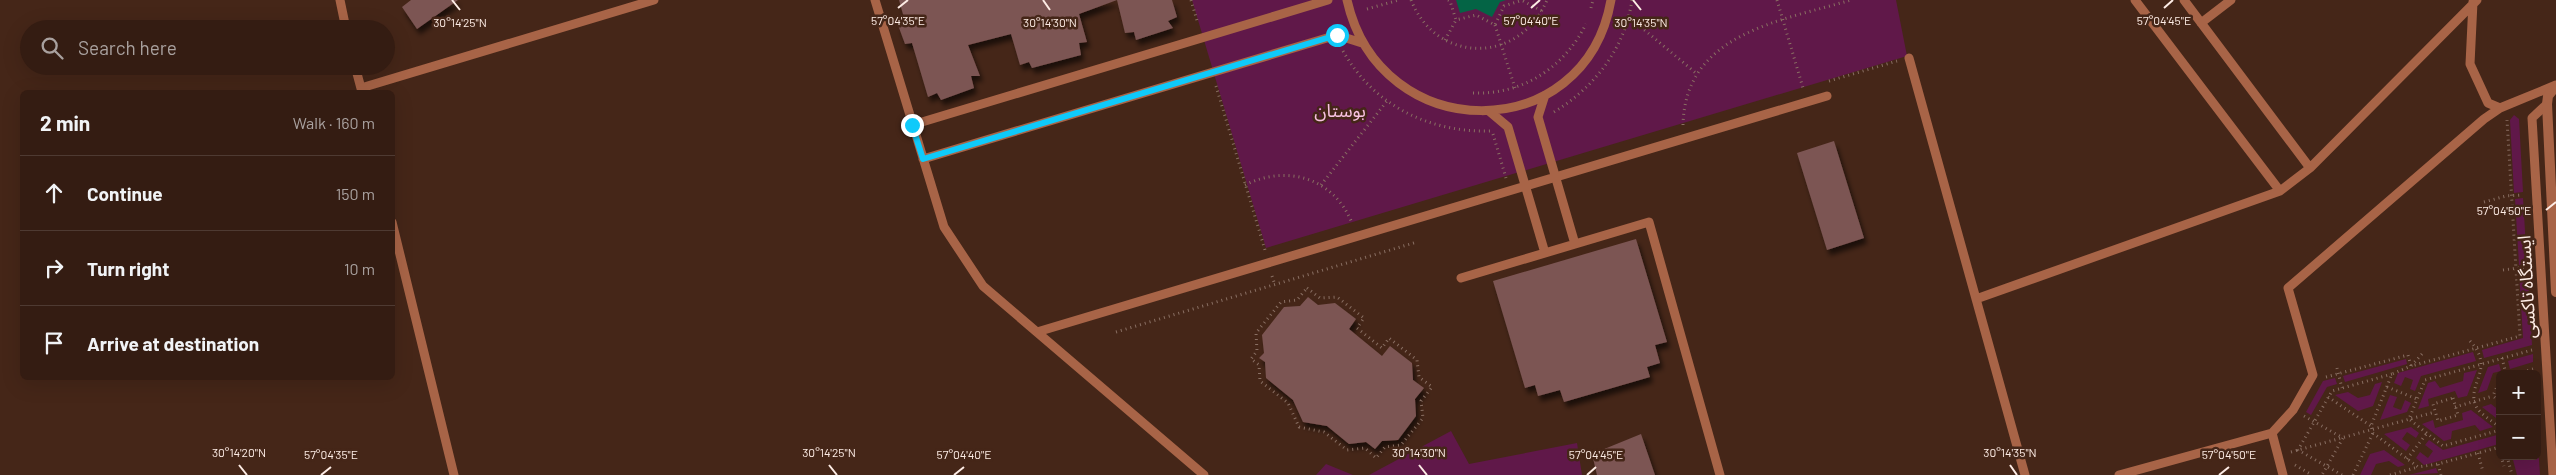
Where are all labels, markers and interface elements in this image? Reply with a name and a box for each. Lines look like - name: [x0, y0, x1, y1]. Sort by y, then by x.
- text: 57°04'35"E: [871, 13, 925, 27]
- text: 57°04'40"E: [1504, 13, 1558, 27]
- text: 57°04'45"E: [2137, 13, 2191, 27]
- text: 30°14'25"N: [433, 15, 487, 29]
- text: 30°14'30"N: [1023, 15, 1077, 29]
- text: 30°14'35"N: [1614, 15, 1668, 29]
- search box: [20, 20, 395, 75]
- route start: [1326, 24, 1349, 47]
- icon: search: [38, 34, 66, 62]
- text: Search here: [78, 36, 177, 59]
- park label: بوستان: [1314, 99, 1366, 122]
- text: 2 min: [40, 110, 90, 135]
- text: Walk · 160 m: [293, 113, 375, 132]
- route end: [901, 114, 924, 137]
- icon: ahead: [40, 179, 68, 207]
- text: Continue: [87, 182, 163, 205]
- text: 150 m: [336, 184, 375, 203]
- text: 57°04'50"E: [2477, 203, 2531, 217]
- street label: ایستگاه تاکسی: [2512, 235, 2541, 339]
- icon: right: [40, 254, 68, 282]
- text: Turn right: [87, 257, 169, 280]
- text: 10 m: [344, 259, 375, 278]
- icon: arrive: [40, 329, 68, 357]
- text: Arrive at destination: [87, 332, 259, 355]
- map controls: [2496, 370, 2541, 460]
- button: +: [2496, 370, 2541, 415]
- button: −: [2496, 415, 2541, 460]
- text: 30°14'20"N: [212, 445, 266, 459]
- text: 30°14'25"N: [802, 445, 856, 459]
- text: 30°14'30"N: [1392, 445, 1446, 459]
- text: 30°14'35"N: [1983, 445, 2037, 459]
- text: 57°04'35"E: [304, 447, 358, 461]
- text: 57°04'40"E: [937, 447, 991, 461]
- text: 57°04'45"E: [1569, 447, 1623, 461]
- text: 57°04'50"E: [2202, 447, 2256, 461]

